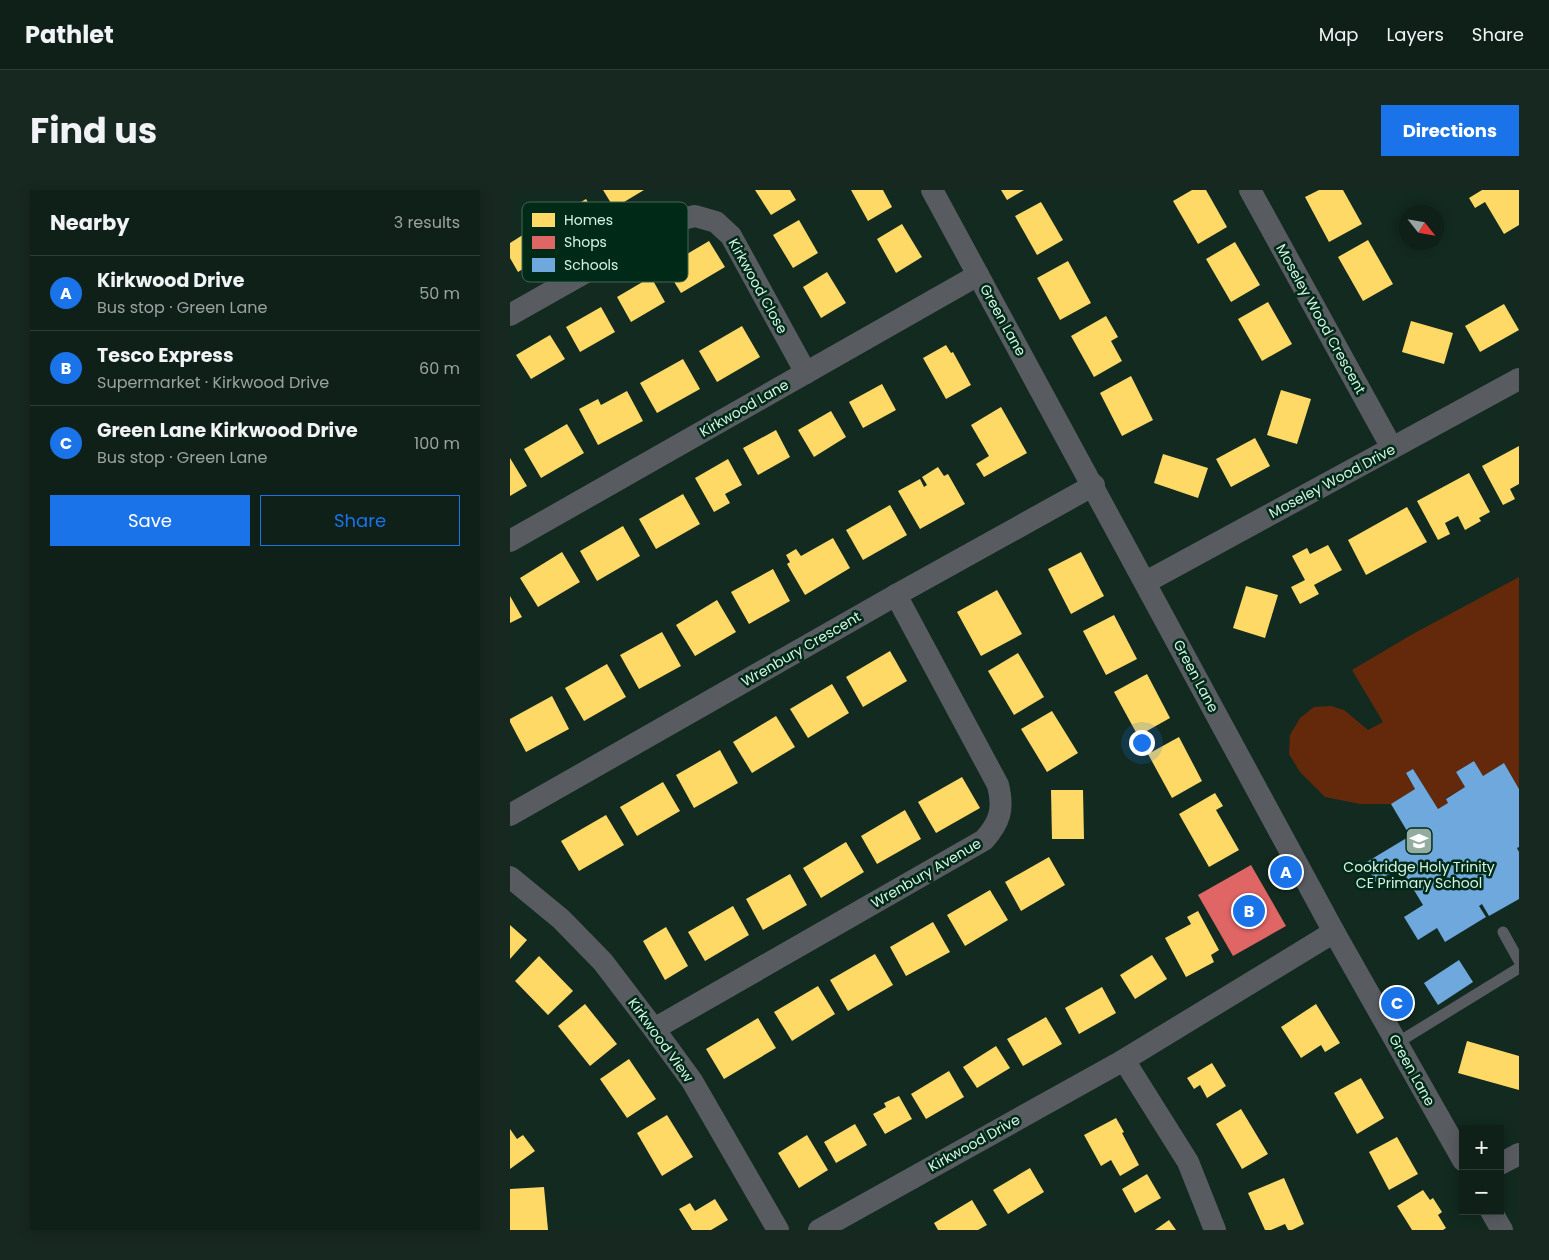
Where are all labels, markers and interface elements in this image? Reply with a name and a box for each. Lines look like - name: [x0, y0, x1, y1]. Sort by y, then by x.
- text: Pathlet: [25, 18, 114, 51]
- text: Map: [1319, 22, 1359, 47]
- text: Layers: [1387, 22, 1444, 47]
- text: Share: [1472, 22, 1524, 47]
- button: Directions: [1381, 105, 1519, 156]
- text: Find us: [30, 106, 157, 155]
- legend: [522, 202, 688, 282]
- north arrow: [1399, 205, 1444, 250]
- text: Nearby: [50, 208, 130, 237]
- text: Homes: [564, 210, 613, 230]
- text: 3 results: [394, 211, 460, 234]
- text: Shops: [564, 232, 607, 252]
- street label: Kirkwood Close: [724, 235, 793, 338]
- street label: Moseley Wood Crescent: [1271, 240, 1371, 398]
- text: Schools: [564, 255, 618, 275]
- text: Kirkwood Drive: [97, 267, 244, 294]
- street label: Green Lane: [975, 280, 1031, 360]
- text: A: [60, 282, 72, 305]
- text: 50 m: [419, 282, 460, 305]
- text: Bus stop · Green Lane: [97, 296, 268, 319]
- text: Tesco Express: [97, 342, 234, 369]
- text: B: [61, 357, 71, 380]
- text: 60 m: [419, 357, 460, 380]
- text: Supermarket · Kirkwood Drive: [97, 371, 329, 394]
- street label: Kirkwood Lane: [696, 374, 793, 442]
- text: Green Lane Kirkwood Drive: [97, 417, 358, 444]
- text: C: [60, 432, 72, 455]
- text: 100 m: [414, 432, 460, 455]
- street label: Moseley Wood Drive: [1265, 439, 1399, 523]
- text: Bus stop · Green Lane: [97, 446, 268, 469]
- button: Save: [50, 495, 250, 546]
- button: Share: [260, 495, 460, 546]
- street label: Wrenbury Crescent: [738, 607, 864, 691]
- street label: Green Lane: [1169, 636, 1224, 716]
- your location: [1129, 730, 1155, 756]
- school or university icon: Cookridge Holy Trinity CE Primary School: [1404, 826, 1434, 856]
- street label: Wrenbury Avenue: [867, 833, 985, 913]
- pin: A: [1270, 853, 1302, 891]
- place label: Cookridge Holy Trinity CE Primary School: [1343, 857, 1495, 893]
- pin: B: [1233, 892, 1265, 930]
- pin: C: [1381, 984, 1413, 1022]
- street label: Kirkwood View: [624, 994, 699, 1087]
- street label: Green Lane: [1384, 1030, 1440, 1110]
- street label: Kirkwood Drive: [925, 1109, 1024, 1176]
- map controls: [1459, 1125, 1504, 1215]
- button: +: [1459, 1125, 1504, 1170]
- button: −: [1459, 1170, 1504, 1215]

